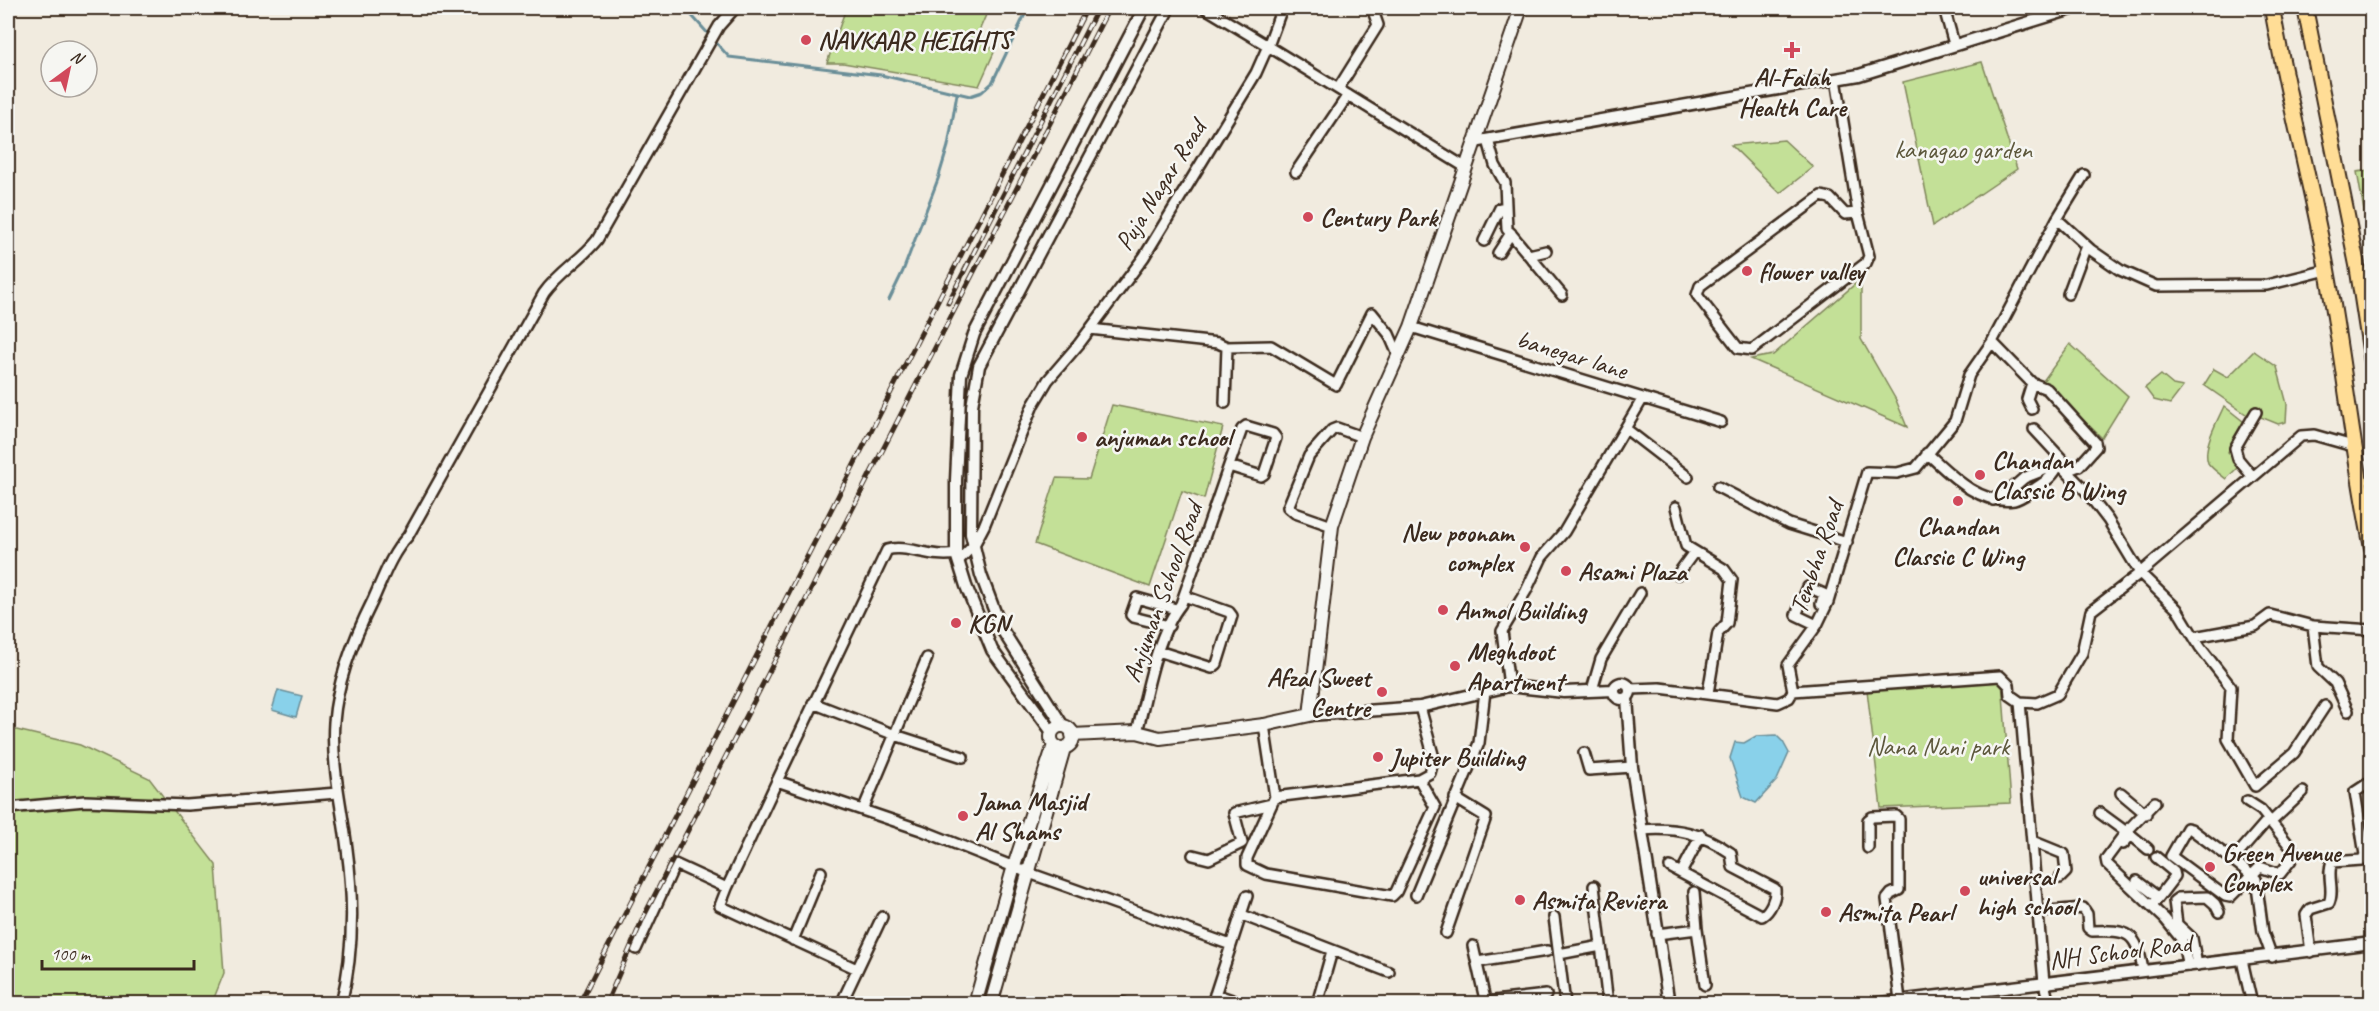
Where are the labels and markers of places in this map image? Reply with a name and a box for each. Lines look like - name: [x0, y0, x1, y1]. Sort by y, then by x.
- place label: NAVKAAR HEIGHTS: [818, 24, 1015, 57]
- marker: NAVKAAR HEIGHTS: [799, 33, 813, 47]
- marker: Al-Falah Health Care: [1783, 41, 1801, 59]
- place label: Al-Falah Health Care: [1738, 61, 1848, 124]
- place label: Century Park: [1320, 201, 1439, 234]
- marker: Century Park: [1301, 210, 1315, 224]
- place label: flower valley: [1759, 255, 1867, 288]
- marker: flower valley: [1740, 264, 1754, 278]
- place label: anjuman school: [1094, 421, 1236, 454]
- marker: anjuman school: [1075, 430, 1089, 444]
- place label: Chandan Classic B Wing: [1992, 444, 2127, 507]
- marker: Chandan Classic B Wing: [1973, 468, 1987, 482]
- marker: Chandan Classic C Wing: [1951, 494, 1965, 508]
- place label: Chandan Classic C Wing: [1892, 510, 2026, 573]
- place label: New poonam complex: [1401, 516, 1515, 579]
- marker: New poonam complex: [1518, 540, 1532, 554]
- place label: Asami Plaza: [1578, 555, 1689, 588]
- marker: Asami Plaza: [1559, 564, 1573, 578]
- place label: Anmol Building: [1455, 594, 1589, 627]
- marker: Anmol Building: [1436, 603, 1450, 617]
- place label: KGN: [968, 607, 1013, 640]
- marker: KGN: [949, 616, 963, 630]
- place label: Meghdoot Apartment: [1467, 635, 1568, 698]
- marker: Meghdoot Apartment: [1448, 659, 1462, 673]
- place label: Afzal Sweet Centre: [1267, 661, 1373, 724]
- marker: Afzal Sweet Centre: [1375, 685, 1389, 699]
- place label: Jupiter Building: [1388, 741, 1528, 774]
- marker: Jupiter Building: [1371, 750, 1385, 764]
- place label: Jama Masjid Al Shams: [973, 785, 1091, 848]
- marker: Jama Masjid Al Shams: [956, 809, 970, 823]
- place label: Green Avenue Complex: [2222, 836, 2343, 899]
- place label: universal high school: [1977, 860, 2082, 923]
- marker: Green Avenue Complex: [2203, 860, 2217, 874]
- place label: Asmita Reviera: [1532, 884, 1668, 917]
- marker: universal high school: [1958, 884, 1972, 898]
- marker: Asmita Reviera: [1513, 893, 1527, 907]
- place label: Asmita Pearl: [1838, 896, 1958, 929]
- marker: Asmita Pearl: [1819, 905, 1833, 919]

